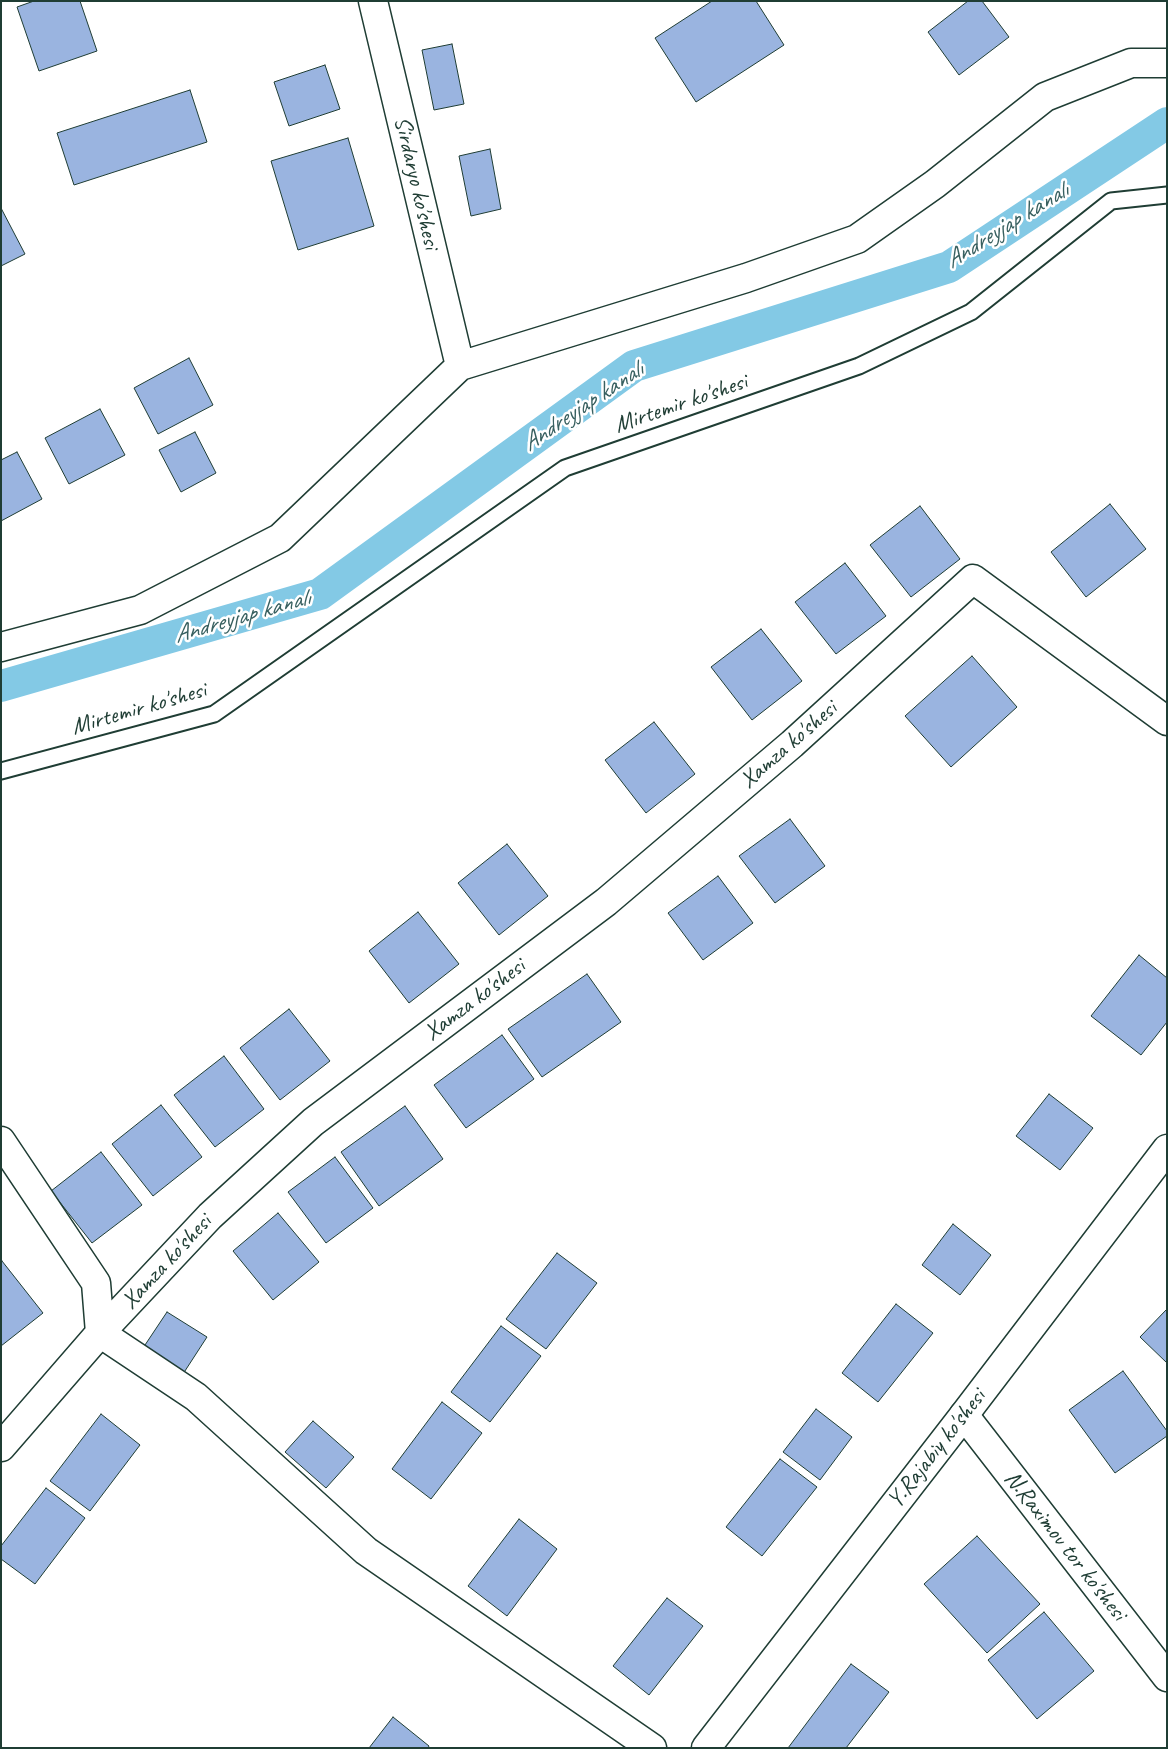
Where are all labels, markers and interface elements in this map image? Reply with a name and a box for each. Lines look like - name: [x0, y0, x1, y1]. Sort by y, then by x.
- street label: Sirdaryo ko'shesi: [387, 114, 445, 252]
- water label: Andreyjap kanalı: [940, 176, 1074, 276]
- water label: Andreyjap kanalı: [517, 355, 649, 459]
- street label: Mirtemir ko'shesi: [611, 368, 751, 440]
- water label: Andreyjap kanalı: [171, 583, 313, 651]
- street label: Mirtemir ko'shesi: [68, 676, 210, 742]
- street label: Xamza ko'shesi: [735, 695, 843, 795]
- street label: Xamza ko'shesi: [419, 953, 531, 1047]
- street label: Xamza ko'shesi: [116, 1209, 218, 1315]
- street label: Y.Rajabiy ko'shesi: [882, 1384, 992, 1514]
- street label: N.Raximov tor ko'shesi: [997, 1465, 1133, 1627]

